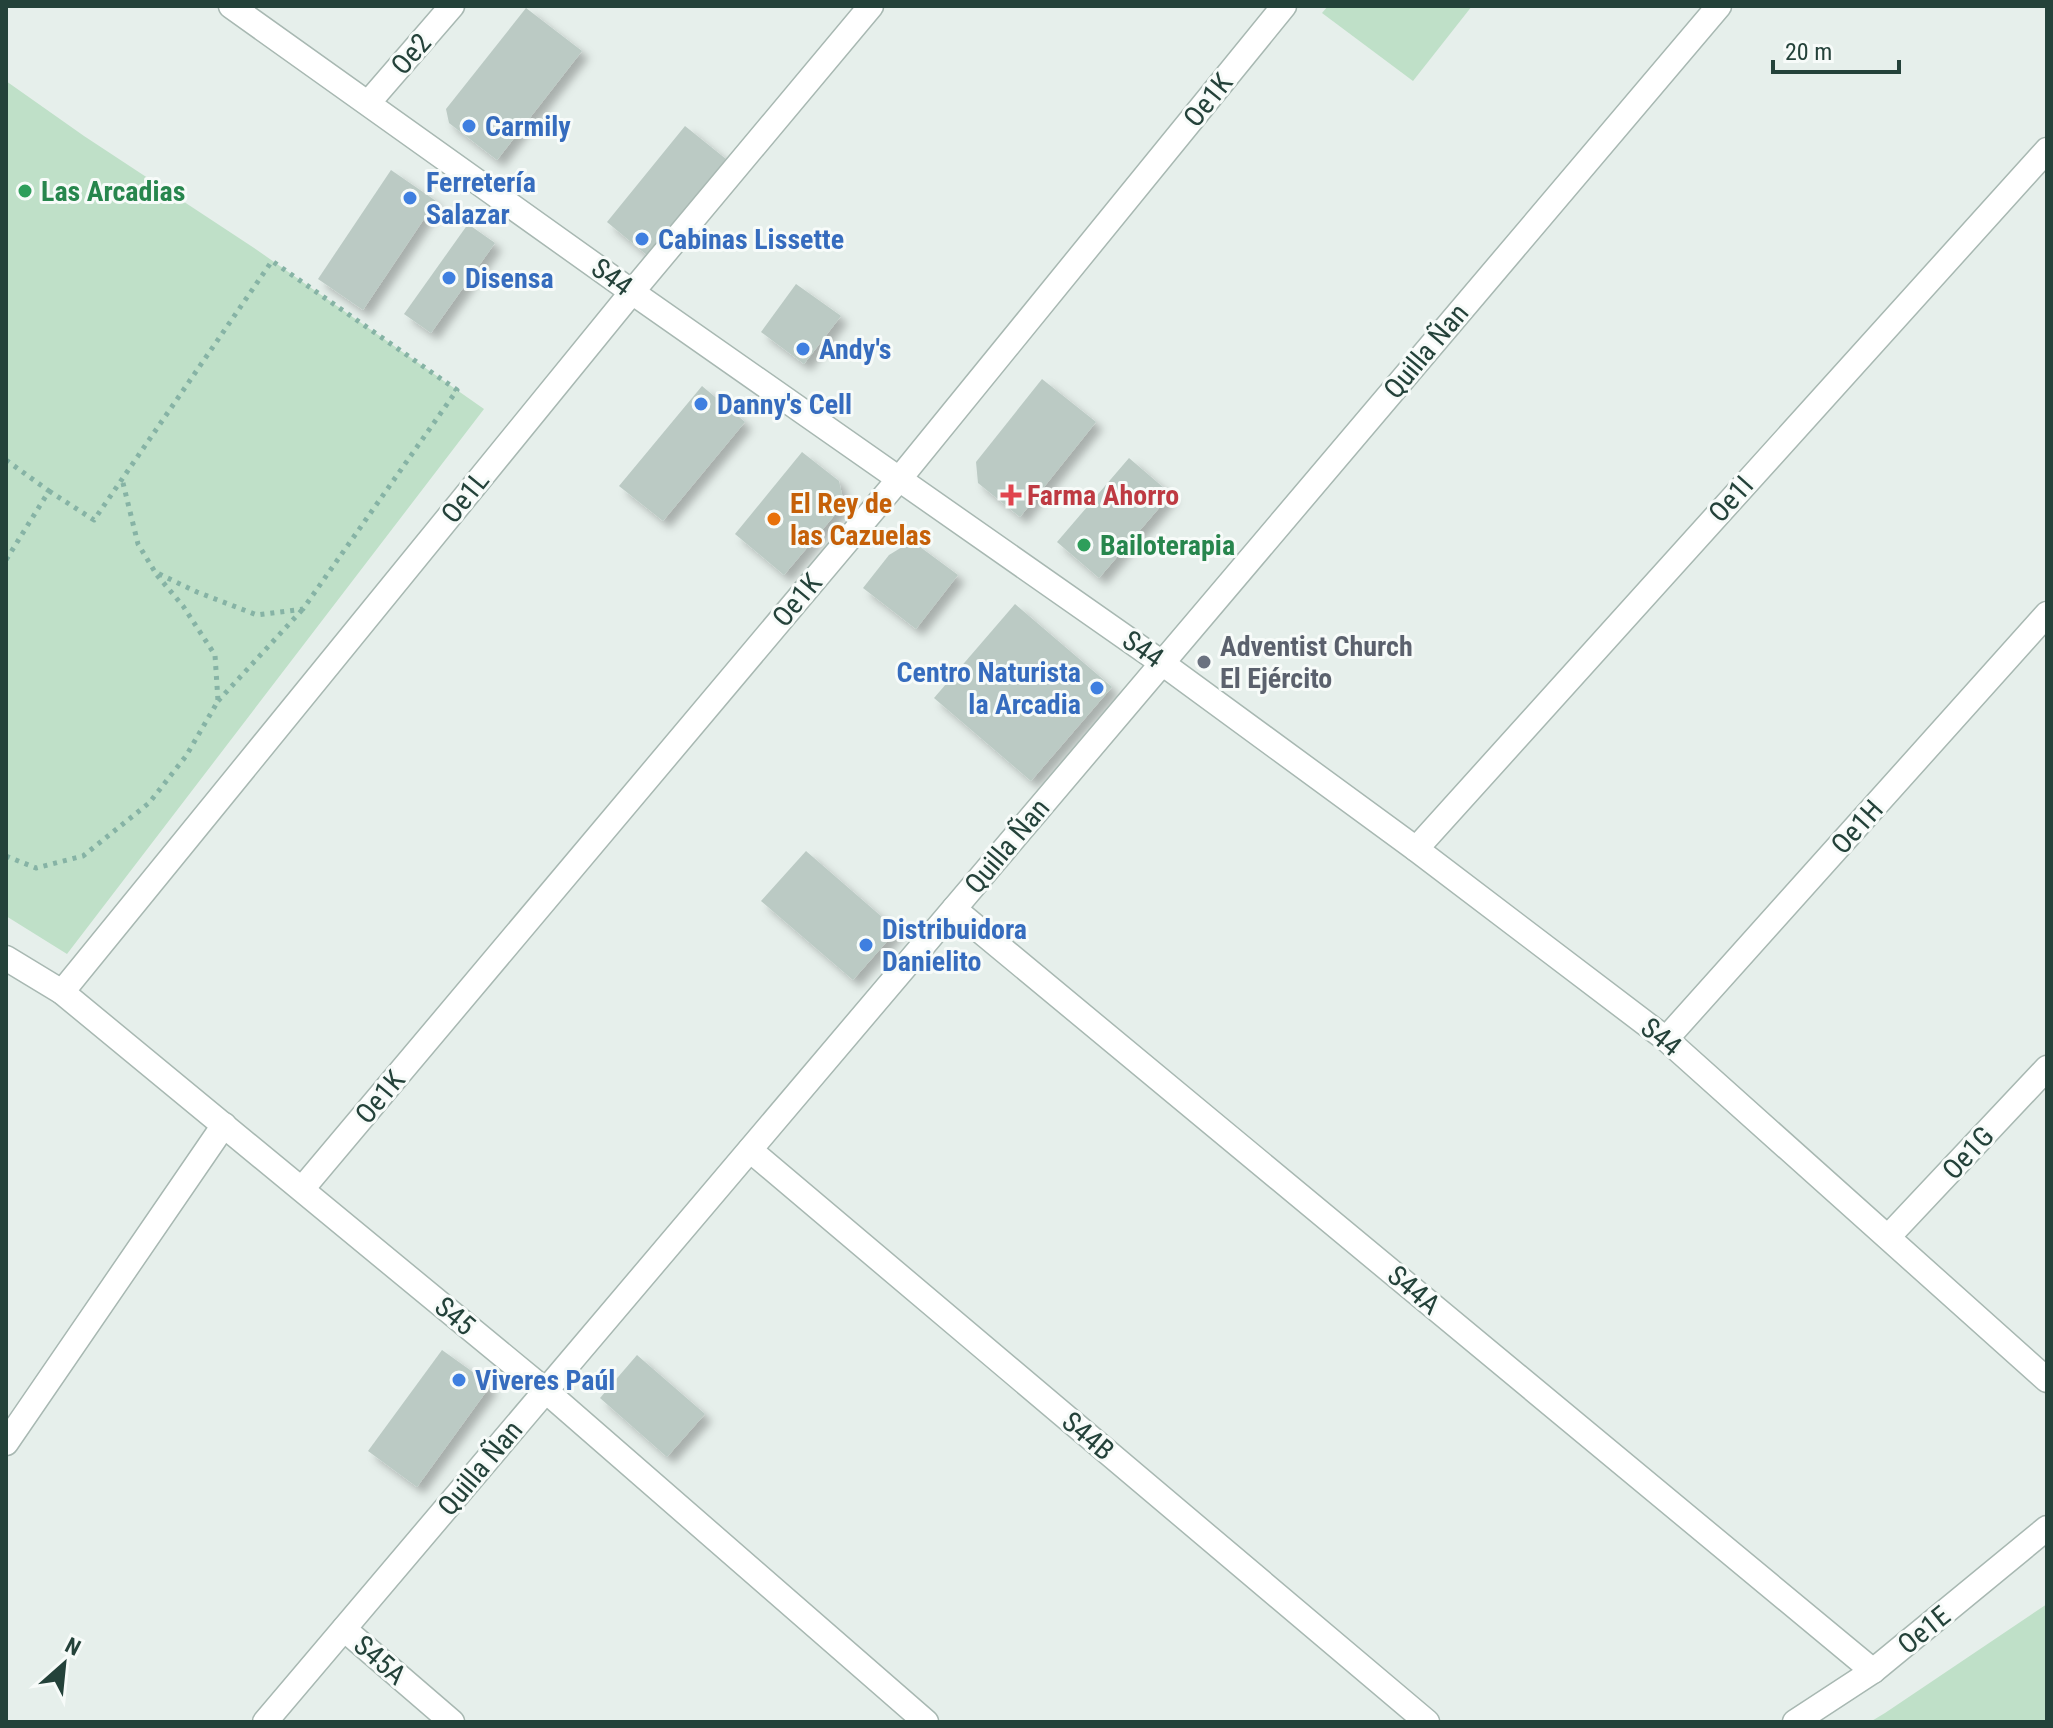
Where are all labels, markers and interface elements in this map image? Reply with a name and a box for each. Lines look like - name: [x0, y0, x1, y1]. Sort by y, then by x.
- scale bar: [1773, 24, 1899, 74]
- street label: Oe2: [384, 27, 438, 81]
- text: 20 m: [1785, 38, 1832, 66]
- street label: Oe1K: [1177, 66, 1240, 133]
- place label: Carmily: [485, 110, 571, 143]
- marker: Carmily: [460, 117, 478, 135]
- place label: Ferretería Salazar: [426, 166, 536, 231]
- place label: Las Arcadias: [41, 175, 185, 208]
- marker: Las Arcadias: [16, 182, 34, 200]
- marker: Ferretería Salazar: [401, 189, 419, 207]
- place label: Cabinas Lissette: [658, 223, 844, 256]
- marker: Cabinas Lissette: [633, 230, 651, 248]
- street label: S44: [585, 251, 639, 303]
- place label: Disensa: [465, 262, 554, 295]
- marker: Disensa: [440, 269, 458, 287]
- street label: Quilla Ñan: [1377, 297, 1475, 405]
- place label: Andy's: [819, 333, 891, 366]
- marker: Andy's: [794, 340, 812, 358]
- place label: Danny's Cell: [717, 388, 852, 421]
- marker: Danny's Cell: [692, 395, 710, 413]
- street label: Oe1L: [434, 464, 496, 530]
- street label: Oe1I: [1702, 469, 1760, 529]
- place label: Farma Ahorro: [1027, 479, 1179, 512]
- marker: Farma Ahorro: [1002, 486, 1020, 504]
- place label: El Rey de las Cazuelas: [790, 487, 931, 552]
- marker: El Rey de las Cazuelas: [765, 510, 783, 528]
- place label: Bailoterapia: [1100, 529, 1235, 562]
- marker: Bailoterapia: [1075, 536, 1093, 554]
- street label: Oe1K: [765, 566, 829, 633]
- street label: S44: [1116, 623, 1170, 675]
- place label: Adventist Church El Ejército: [1220, 630, 1413, 695]
- marker: Adventist Church El Ejército: [1195, 653, 1213, 671]
- place label: Centro Naturista la Arcadia: [897, 656, 1081, 721]
- marker: Centro Naturista la Arcadia: [1088, 679, 1106, 697]
- street label: Quilla Ñan: [958, 792, 1056, 900]
- street label: Oe1H: [1824, 793, 1890, 861]
- place label: Distribuidora Danielito: [882, 913, 1027, 978]
- marker: Distribuidora Danielito: [857, 936, 875, 954]
- street label: S44: [1634, 1011, 1688, 1063]
- street label: Oe1K: [348, 1063, 412, 1130]
- street label: Oe1G: [1935, 1120, 2001, 1186]
- street label: S44A: [1381, 1259, 1447, 1321]
- street label: S45: [428, 1290, 482, 1342]
- place label: Viveres Paúl: [475, 1364, 615, 1397]
- marker: Viveres Paúl: [450, 1371, 468, 1389]
- street label: S44B: [1055, 1405, 1121, 1467]
- street label: Quilla Ñan: [431, 1414, 529, 1522]
- street label: Oe1E: [1891, 1599, 1957, 1661]
- north arrow: [24, 1624, 104, 1704]
- street label: S45A: [347, 1628, 413, 1692]
- text: N: [61, 1632, 85, 1661]

